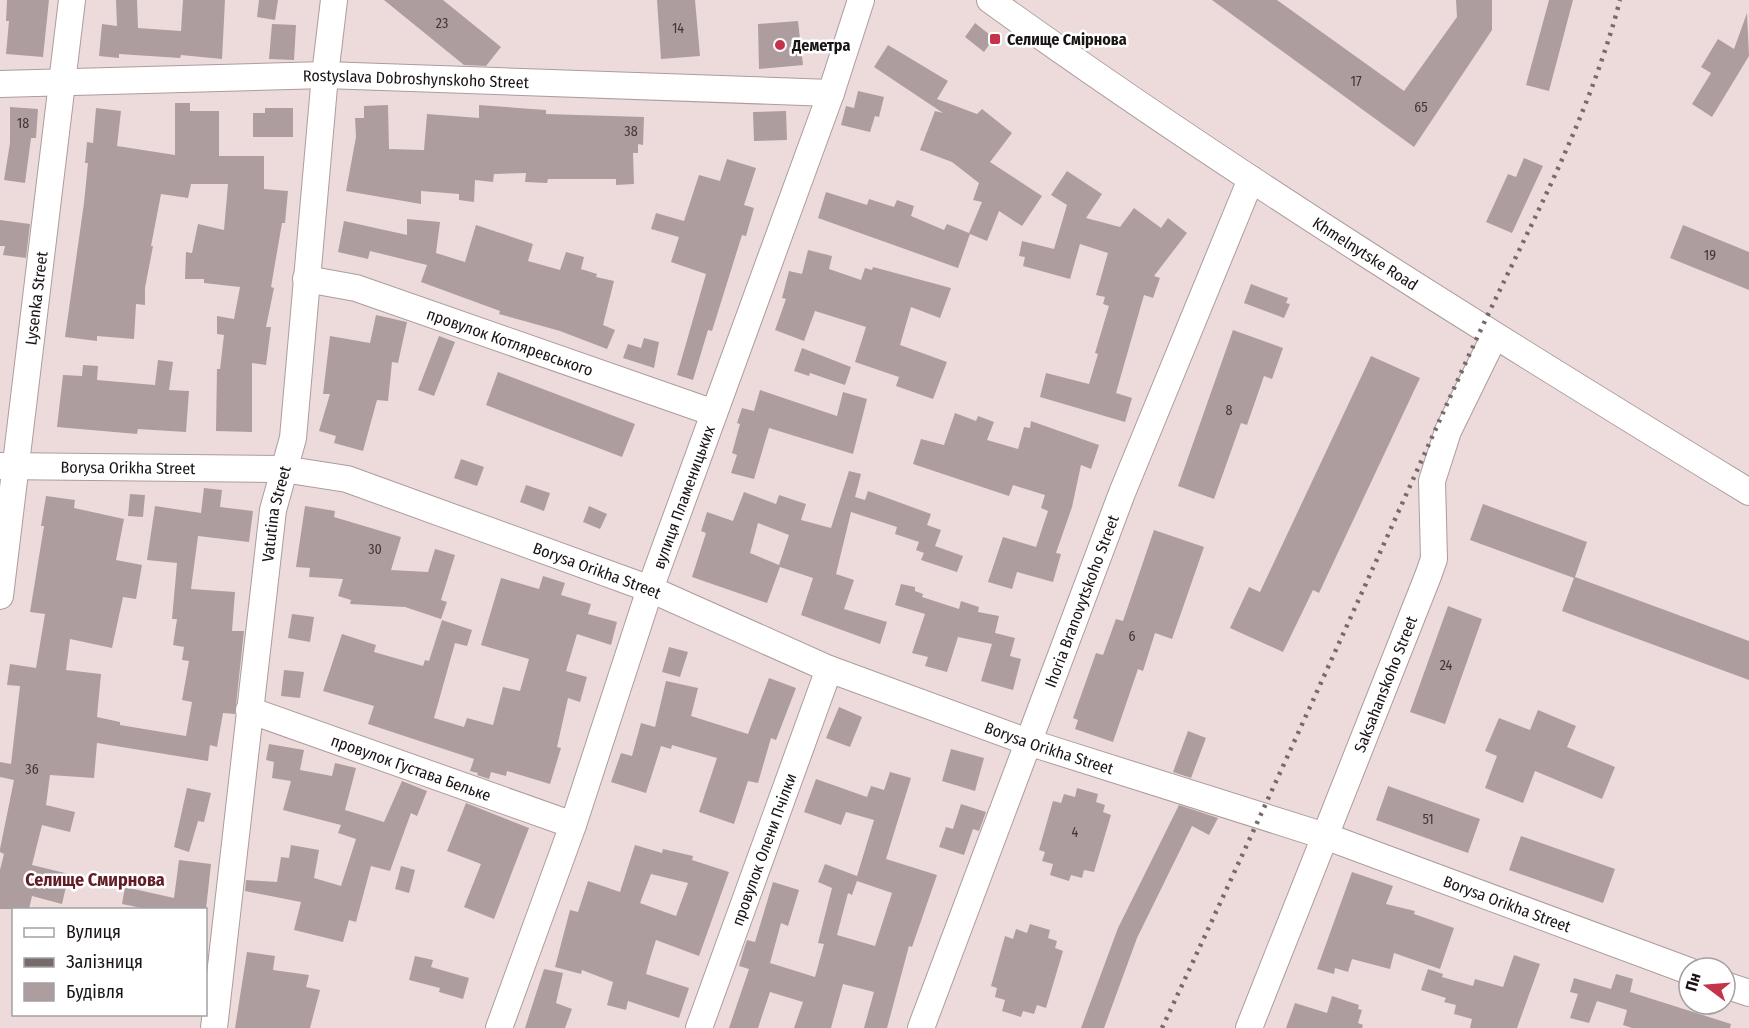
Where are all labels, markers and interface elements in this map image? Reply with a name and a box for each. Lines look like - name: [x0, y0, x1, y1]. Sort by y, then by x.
- house number: 23: [436, 15, 448, 32]
- house number: 14: [672, 20, 684, 37]
- place label: Селище Смірнова: [1007, 30, 1127, 49]
- marker: Селище Смірнова: [988, 32, 1002, 46]
- place label: Деметра: [791, 36, 850, 55]
- marker: Деметра: [773, 38, 787, 52]
- street label: Rostyslava Dobroshynskoho Street: [303, 66, 530, 92]
- house number: 17: [1350, 73, 1362, 90]
- house number: 65: [1414, 99, 1428, 116]
- house number: 18: [17, 115, 29, 132]
- house number: 38: [624, 123, 638, 140]
- street label: Khmelnytske Road: [1309, 213, 1421, 294]
- house number: 19: [1704, 247, 1716, 264]
- street label: Lysenka Street: [21, 249, 52, 346]
- street label: провулок Котляревського: [424, 304, 596, 380]
- house number: 8: [1226, 402, 1233, 419]
- street label: вулиця Пламеницьких: [649, 423, 719, 572]
- street label: Borysa Orikha Street: [61, 458, 196, 478]
- street label: Vatutina Street: [258, 463, 295, 563]
- street label: Ihoria Branovytskoho Street: [1041, 512, 1123, 690]
- street label: Borysa Orikha Street: [530, 538, 665, 603]
- house number: 30: [368, 541, 382, 558]
- street label: Saksahanskoho Street: [1350, 613, 1422, 755]
- house number: 6: [1129, 628, 1136, 645]
- house number: 24: [1440, 657, 1453, 674]
- street label: Borysa Orikha Street: [982, 718, 1116, 779]
- street label: провулок Густава Бельке: [328, 731, 494, 805]
- house number: 36: [25, 761, 39, 778]
- street label: провулок Олени Пчілки: [728, 771, 801, 928]
- house number: 51: [1422, 811, 1434, 828]
- house number: 4: [1072, 824, 1079, 841]
- district label: Селище Смирнова: [25, 869, 165, 891]
- street label: Borysa Orikha Street: [1441, 872, 1574, 937]
- legend: [12, 908, 207, 1016]
- text: Вулиця: [66, 921, 121, 943]
- text: Залізниця: [66, 951, 143, 973]
- north arrow: [1677, 956, 1737, 1016]
- text: Пн: [1681, 971, 1705, 993]
- text: Будівля: [66, 981, 124, 1003]

